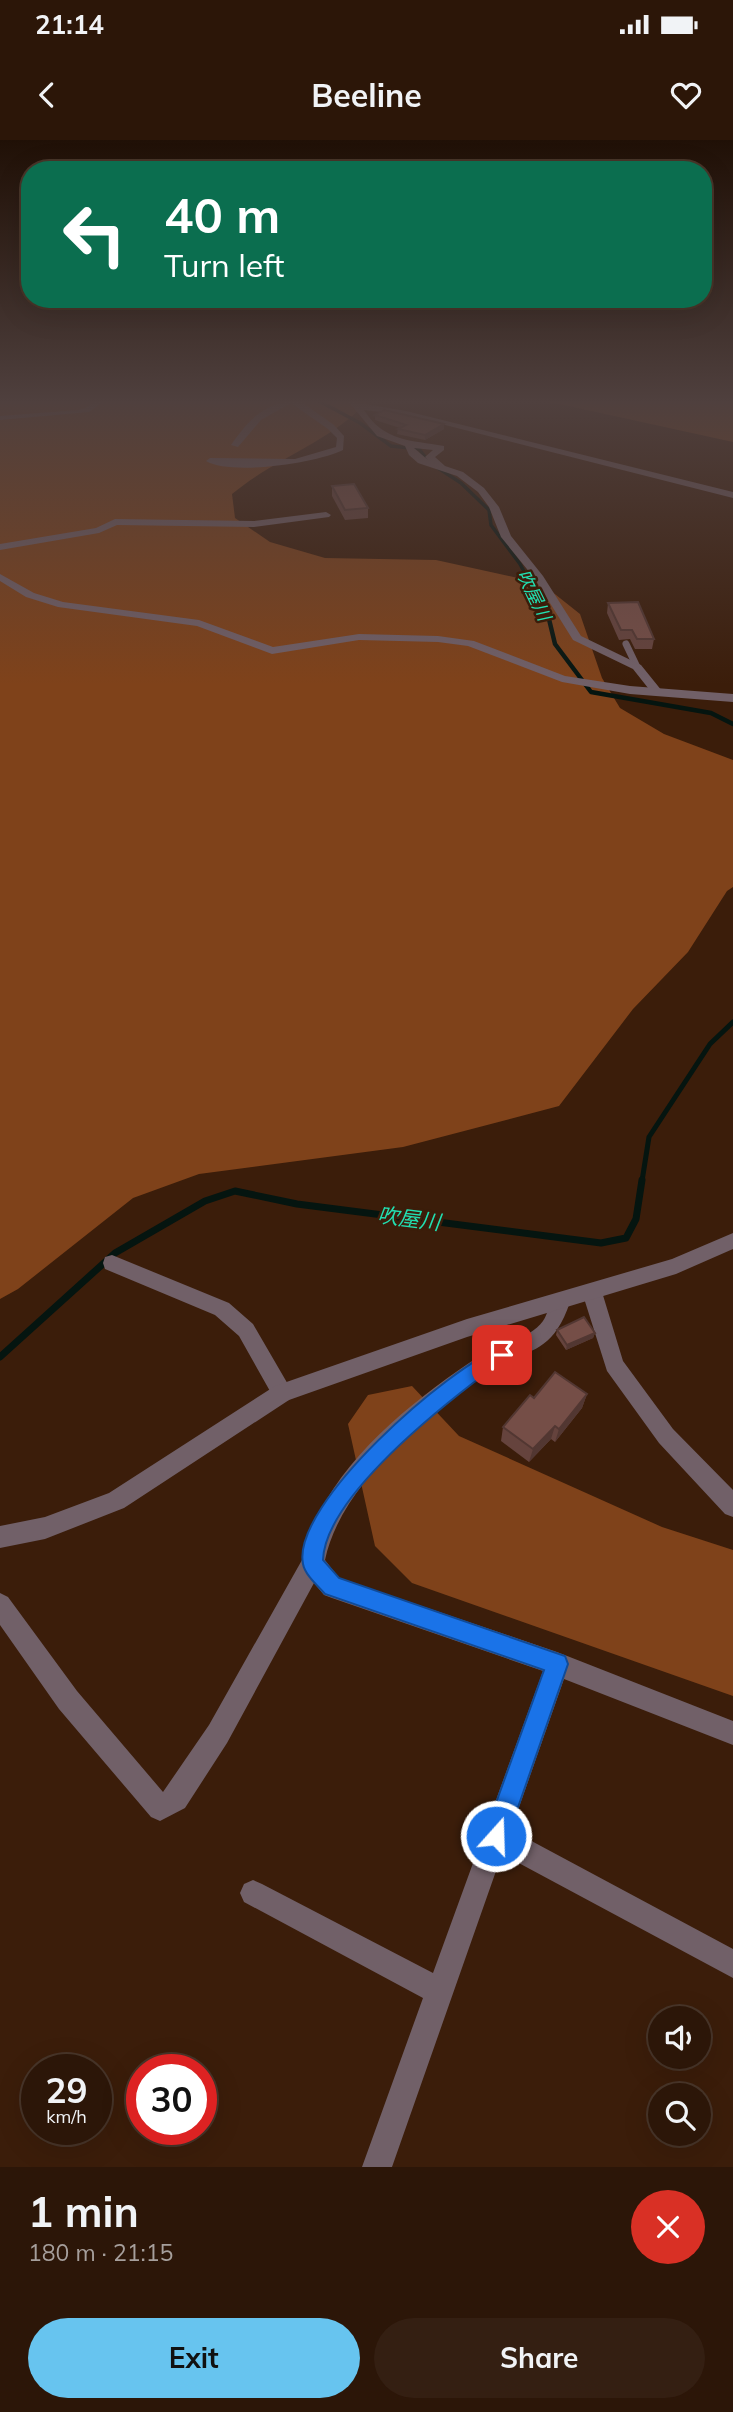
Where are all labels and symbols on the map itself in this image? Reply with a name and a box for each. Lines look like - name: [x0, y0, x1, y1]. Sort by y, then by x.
- water label: 吹屋川: [512, 566, 557, 626]
- water label: 吹屋川: [376, 1201, 444, 1235]
- pin: [472, 1325, 532, 1385]
- position arrow: [459, 1799, 533, 1873]
- speed limit sign: 30: [126, 2054, 217, 2145]

